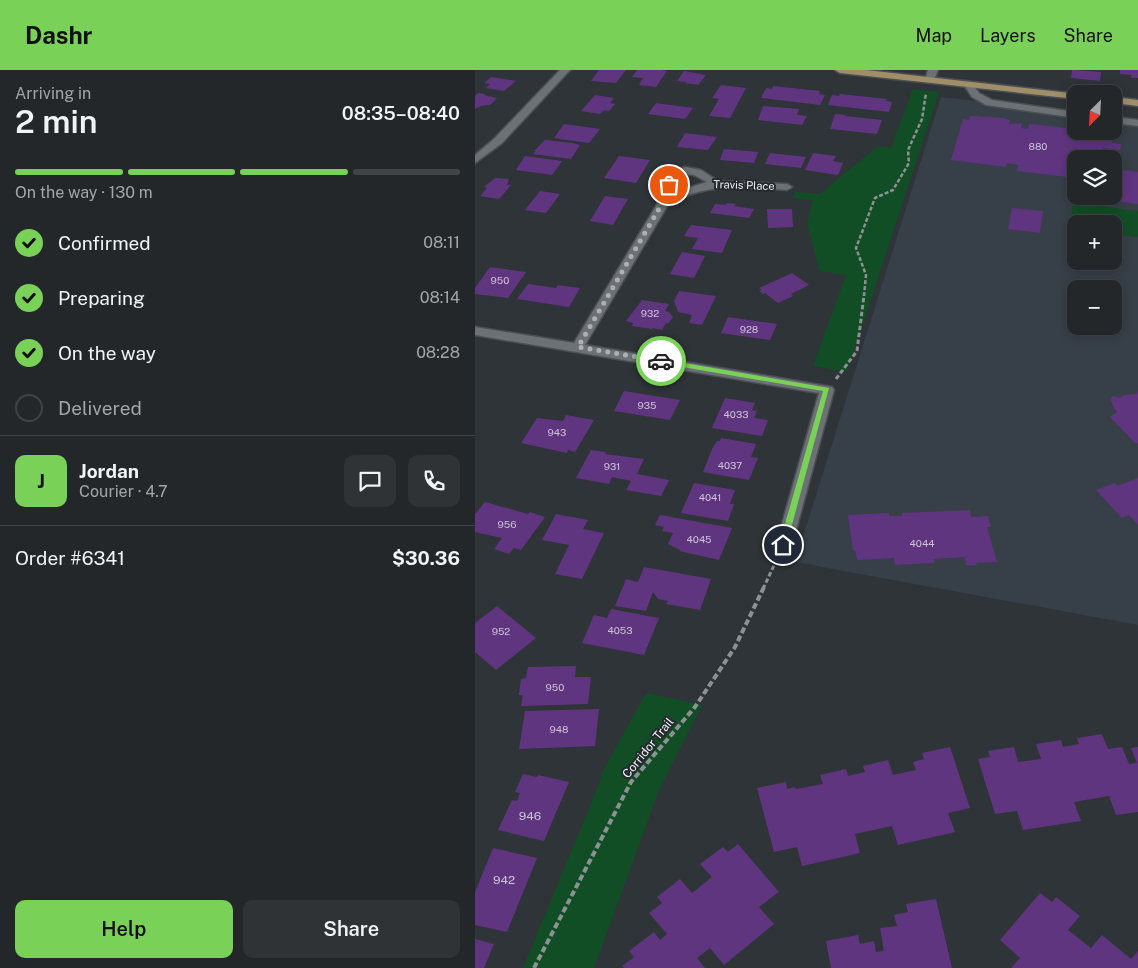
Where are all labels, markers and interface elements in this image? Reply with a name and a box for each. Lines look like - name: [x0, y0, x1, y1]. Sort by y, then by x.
- text: Dashr: [25, 21, 93, 49]
- text: Map: [916, 25, 952, 46]
- text: Layers: [980, 25, 1036, 46]
- text: Share: [1064, 25, 1113, 46]
- text: Arriving in: [15, 84, 91, 103]
- north arrow: [1067, 85, 1123, 140]
- map controls: [1067, 85, 1122, 335]
- text: 08:35–08:40: [342, 102, 460, 124]
- text: 2 min: [15, 103, 98, 140]
- house number: 880: [1029, 140, 1047, 152]
- button: layers: [1067, 150, 1122, 205]
- pin: [648, 164, 690, 206]
- icon: bag: [655, 171, 683, 199]
- street label: Travis Place: [713, 178, 775, 192]
- text: On the way · 130 m: [15, 183, 153, 202]
- button: +: [1067, 215, 1122, 270]
- icon: check: [15, 229, 43, 257]
- text: Confirmed: [58, 232, 151, 254]
- text: 08:11: [423, 233, 460, 252]
- house number: 950: [491, 274, 509, 286]
- button: −: [1067, 280, 1122, 335]
- icon: check: [15, 284, 43, 312]
- text: Preparing: [58, 287, 145, 309]
- text: 08:14: [420, 288, 460, 307]
- house number: 932: [641, 307, 659, 319]
- house number: 928: [740, 323, 758, 335]
- courier: [636, 336, 686, 386]
- icon: check: [15, 339, 43, 367]
- text: On the way: [58, 342, 156, 364]
- text: 08:28: [416, 343, 460, 362]
- icon: car: [647, 347, 675, 375]
- text: Delivered: [58, 397, 142, 419]
- house number: 935: [638, 399, 656, 411]
- house number: 4033: [724, 408, 748, 420]
- house number: 943: [548, 426, 566, 438]
- button: chat: [344, 455, 396, 507]
- button: phone: [408, 455, 460, 507]
- house number: 4037: [718, 459, 742, 471]
- text: Jordan: [79, 460, 139, 482]
- house number: 931: [604, 460, 620, 472]
- text: J: [37, 470, 45, 492]
- text: Courier · 4.7: [79, 482, 168, 501]
- house number: 4041: [699, 491, 721, 503]
- house number: 956: [498, 518, 516, 530]
- pin: [762, 524, 804, 566]
- icon: home: [769, 531, 797, 559]
- house number: 4045: [687, 533, 712, 545]
- house number: 4044: [910, 537, 934, 549]
- text: Order #6341: [15, 547, 125, 569]
- text: $30.36: [392, 547, 460, 569]
- house number: 4053: [607, 624, 633, 636]
- house number: 952: [492, 625, 510, 637]
- house number: 950: [546, 681, 564, 693]
- street label: Corridor Trail: [619, 715, 677, 781]
- house number: 948: [550, 723, 569, 735]
- house number: 946: [519, 809, 541, 823]
- house number: 942: [493, 873, 515, 887]
- button: Help: [15, 900, 233, 958]
- button: Share: [243, 900, 460, 958]

